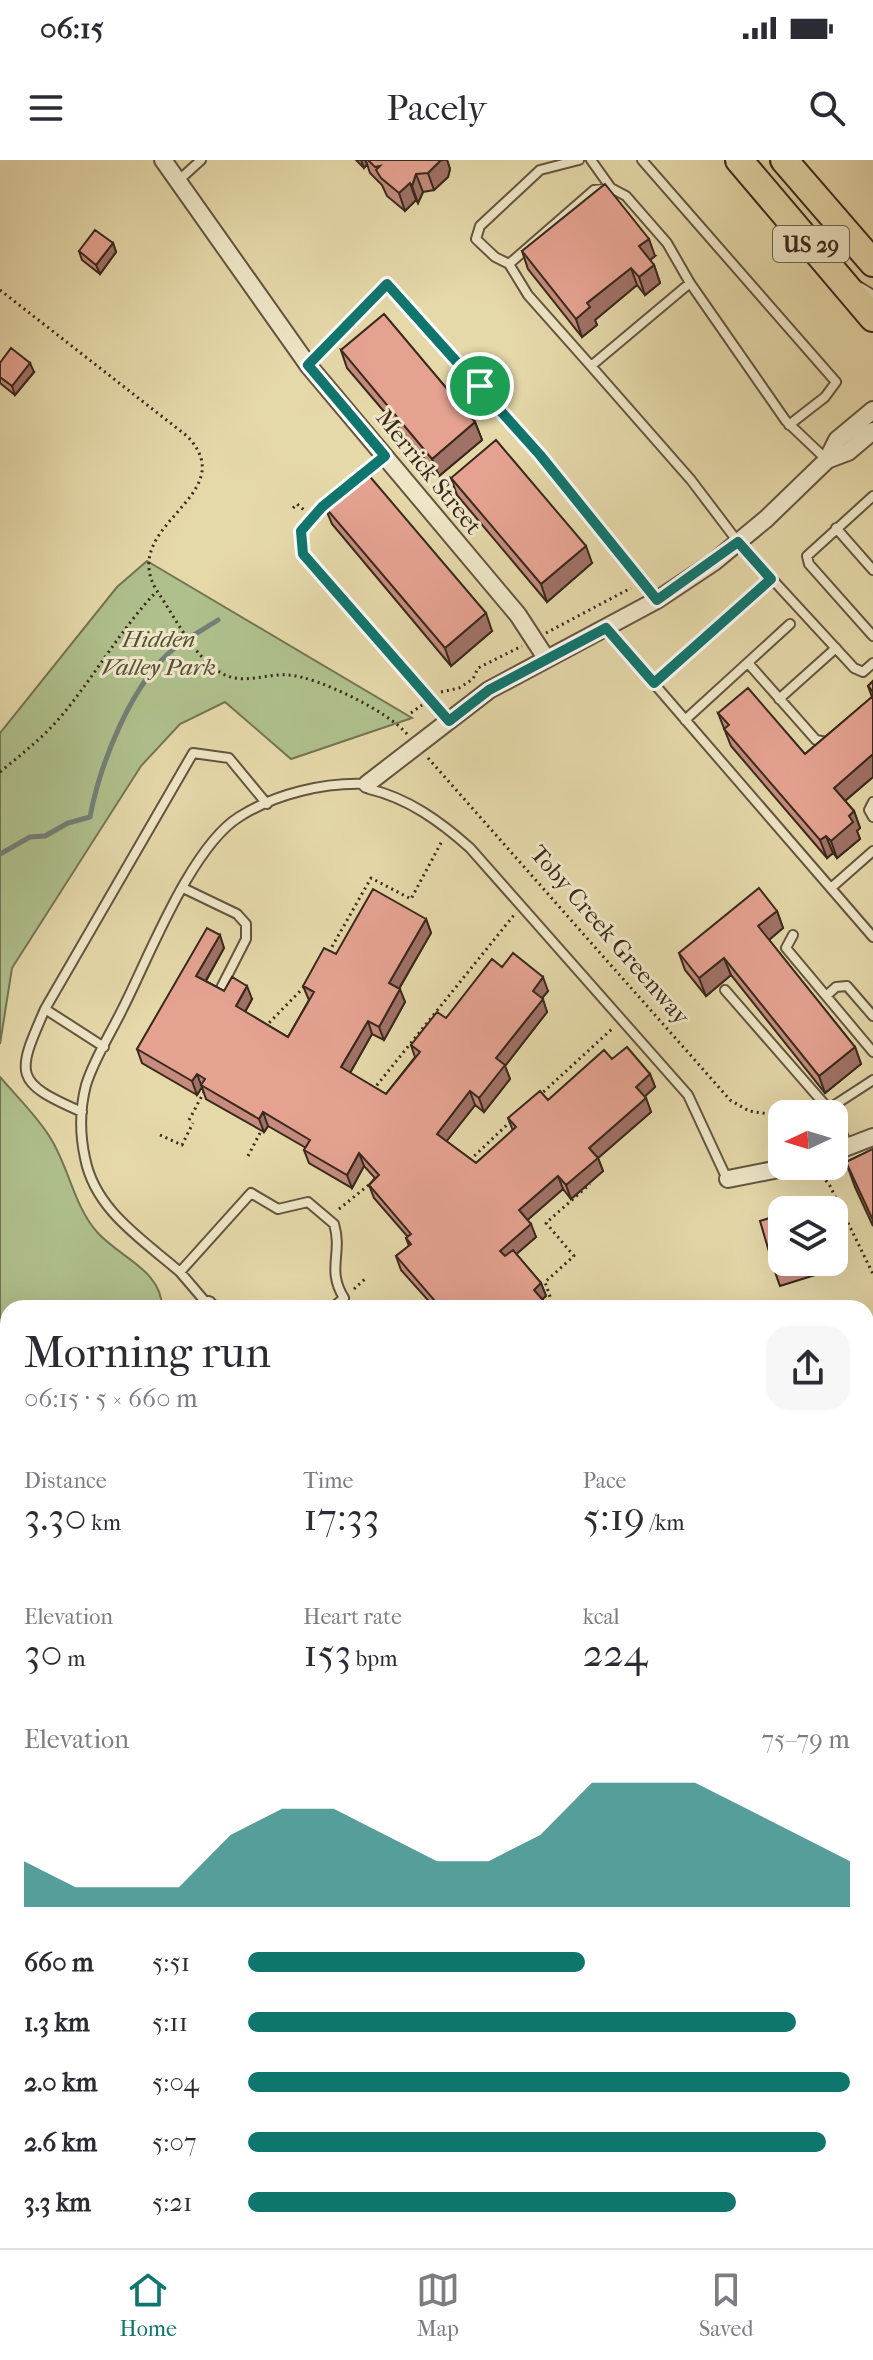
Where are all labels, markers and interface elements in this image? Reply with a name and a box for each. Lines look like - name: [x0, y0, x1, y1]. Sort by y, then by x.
- text: 06:15: [40, 11, 104, 46]
- icon: menu: [24, 86, 68, 130]
- icon: search: [805, 86, 849, 130]
- text: Pacely: [387, 87, 486, 129]
- road number: US 29: [773, 226, 849, 262]
- pin: [446, 352, 514, 420]
- icon: arrive: [458, 364, 502, 408]
- street label: Merrick Street: [370, 404, 488, 540]
- park label: Hidden Valley Park: [102, 625, 216, 681]
- street label: Toby Creek Greenway: [524, 840, 696, 1031]
- north arrow: [768, 1100, 848, 1180]
- map controls: [768, 1100, 848, 1276]
- button: layers: [768, 1196, 848, 1276]
- button: share: [766, 1326, 850, 1410]
- text: Morning run: [24, 1327, 271, 1378]
- text: 06:15 · 5 × 660 m: [24, 1383, 198, 1414]
- text: Distance: [24, 1468, 107, 1494]
- text: Time: [303, 1468, 353, 1494]
- text: Pace: [583, 1468, 626, 1494]
- text: 3.30: [24, 1494, 87, 1540]
- text: 17:33: [303, 1494, 379, 1540]
- text: 5:19: [583, 1494, 645, 1540]
- text: km: [87, 1510, 121, 1536]
- text: /km: [645, 1510, 685, 1536]
- text: Elevation: [24, 1604, 113, 1630]
- text: Heart rate: [303, 1604, 402, 1630]
- text: kcal: [583, 1604, 620, 1630]
- text: 30: [24, 1630, 62, 1676]
- text: 153: [303, 1630, 351, 1676]
- text: 224: [583, 1630, 647, 1676]
- text: m: [62, 1646, 86, 1672]
- text: bpm: [351, 1646, 398, 1672]
- text: Elevation: [24, 1724, 129, 1755]
- text: 75–79 m: [762, 1724, 850, 1755]
- text: 660 m: [24, 1947, 94, 1978]
- text: 5:51: [152, 1947, 190, 1978]
- text: 1.3 km: [24, 2007, 90, 2038]
- text: 5:11: [152, 2007, 188, 2038]
- text: 2.0 km: [24, 2067, 97, 2098]
- text: 5:04: [152, 2067, 199, 2098]
- text: 2.6 km: [24, 2127, 97, 2158]
- text: 5:07: [152, 2127, 196, 2158]
- text: 3.3 km: [24, 2187, 91, 2218]
- text: 5:21: [152, 2187, 192, 2218]
- tab: Home: [120, 2268, 177, 2342]
- tab: Map: [416, 2268, 460, 2342]
- tab: Saved: [699, 2268, 753, 2342]

